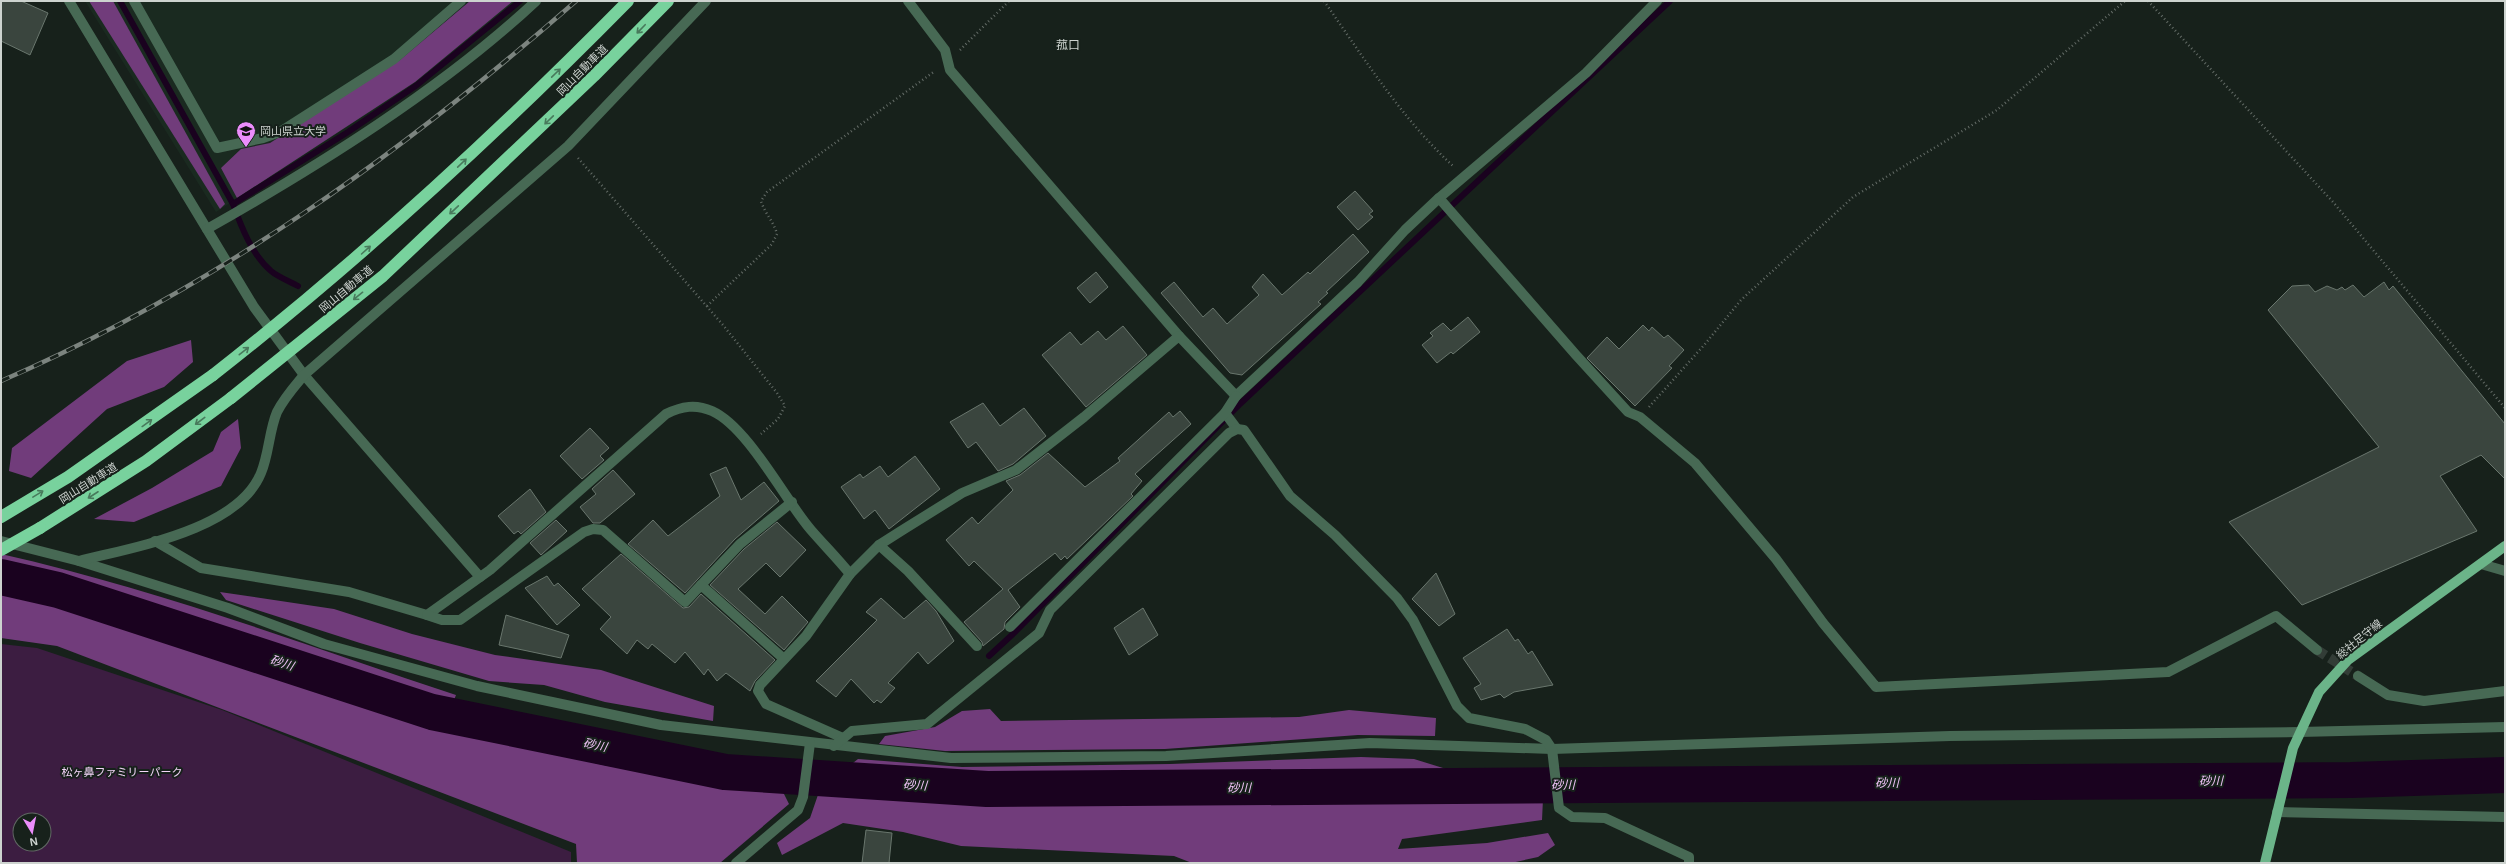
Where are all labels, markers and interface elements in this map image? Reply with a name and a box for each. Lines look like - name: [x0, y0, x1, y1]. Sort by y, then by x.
- one-way arrow: [636, 24, 646, 34]
- district label: 菰口: [1056, 38, 1080, 52]
- street label: 岡山自動車道: [554, 42, 610, 98]
- one-way arrow: [551, 68, 561, 78]
- one-way arrow: [544, 115, 554, 125]
- school or university icon: 岡山県立大学: [235, 120, 257, 148]
- place label: 岡山県立大学: [260, 125, 326, 137]
- one-way arrow: [457, 158, 467, 168]
- one-way arrow: [450, 205, 460, 214]
- one-way arrow: [361, 246, 371, 255]
- street label: 岡山自動車道: [317, 263, 375, 315]
- one-way arrow: [352, 292, 363, 301]
- one-way arrow: [238, 347, 249, 355]
- one-way arrow: [195, 417, 206, 425]
- one-way arrow: [141, 419, 152, 427]
- street label: 岡山自動車道: [57, 460, 119, 506]
- one-way arrow: [32, 490, 44, 498]
- one-way arrow: [88, 491, 99, 499]
- street label: 総社足守線: [2334, 617, 2384, 661]
- water label: 砂川: [268, 653, 297, 674]
- water label: 砂川: [582, 736, 610, 755]
- park label: 松ヶ鼻ファミリーパーク: [62, 766, 182, 778]
- water label: 砂川: [2199, 774, 2225, 788]
- water label: 砂川: [1875, 776, 1901, 790]
- water label: 砂川: [903, 777, 929, 793]
- water label: 砂川: [1551, 778, 1577, 792]
- water label: 砂川: [1227, 781, 1253, 795]
- north arrow: [12, 812, 52, 852]
- text: N: [29, 835, 39, 848]

